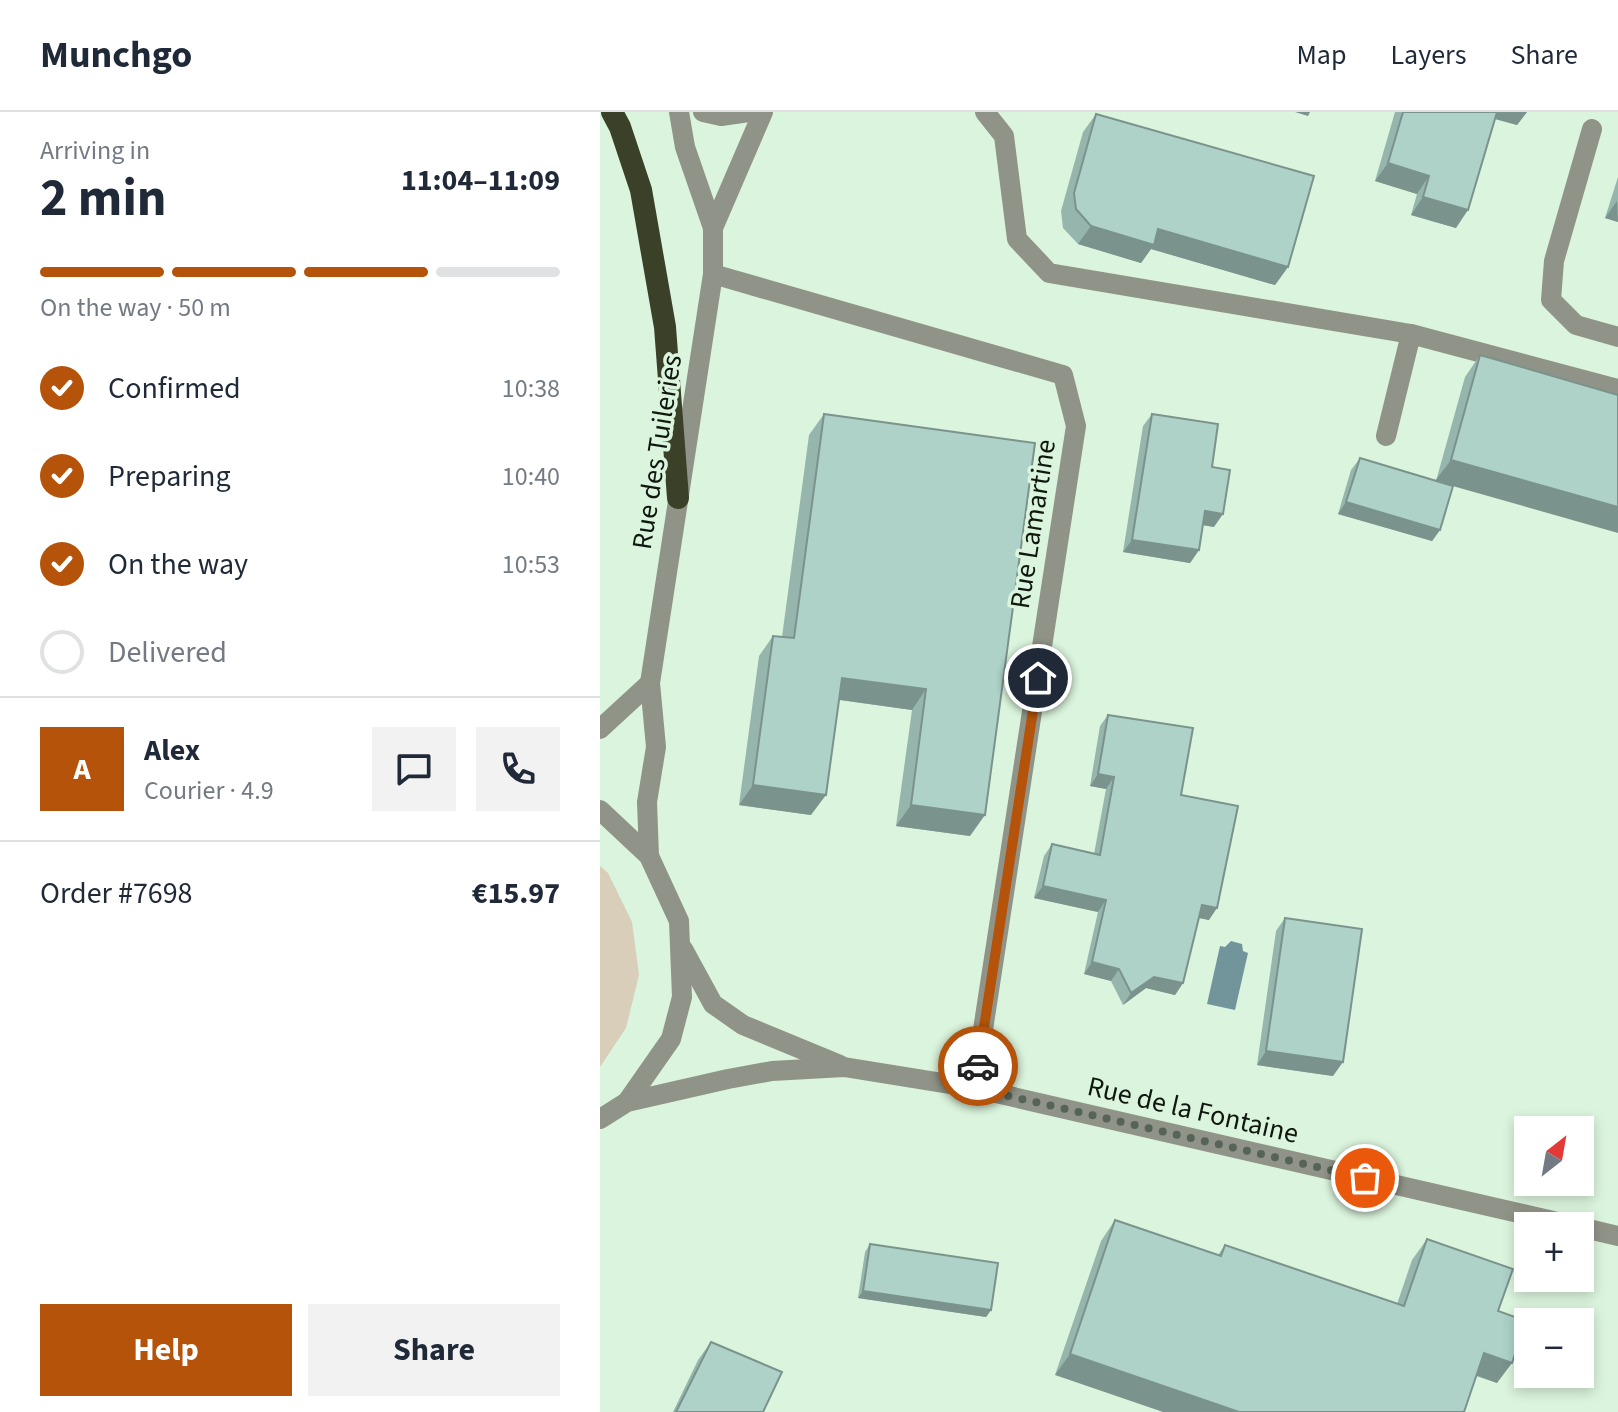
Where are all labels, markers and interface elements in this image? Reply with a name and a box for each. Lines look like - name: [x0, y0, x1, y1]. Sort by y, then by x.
- text: Munchgo: [40, 28, 192, 82]
- text: Map: [1296, 35, 1346, 75]
- text: Layers: [1390, 35, 1466, 75]
- text: Share: [1510, 35, 1578, 75]
- text: Arriving in: [40, 132, 150, 169]
- text: 11:04–11:09: [401, 159, 560, 202]
- text: 2 min: [40, 162, 167, 236]
- text: On the way · 50 m: [40, 289, 231, 326]
- street label: Rue des Tuileries: [622, 352, 692, 552]
- icon: check: [40, 366, 84, 410]
- text: Confirmed: [108, 367, 241, 410]
- text: 10:38: [502, 370, 560, 407]
- street label: Rue Lamartine: [1000, 436, 1066, 612]
- icon: check: [40, 454, 84, 498]
- text: Preparing: [108, 455, 231, 498]
- text: 10:40: [502, 458, 560, 495]
- icon: check: [40, 542, 84, 586]
- text: On the way: [108, 543, 248, 586]
- text: 10:53: [502, 546, 560, 583]
- text: Delivered: [108, 631, 227, 674]
- pin: [1004, 644, 1072, 712]
- icon: home: [1016, 656, 1060, 700]
- button: chat: [372, 727, 456, 811]
- button: phone: [476, 727, 560, 811]
- text: Alex: [144, 729, 200, 772]
- text: A: [73, 748, 91, 791]
- text: Courier · 4.9: [144, 772, 274, 809]
- text: Order #7698: [40, 872, 193, 915]
- text: €15.97: [472, 872, 560, 915]
- courier: [938, 1026, 1018, 1106]
- icon: car: [956, 1044, 1000, 1088]
- street label: Rue de la Fontaine: [1083, 1066, 1303, 1154]
- north arrow: [1514, 1116, 1594, 1196]
- map controls: [1514, 1116, 1594, 1388]
- pin: [1331, 1144, 1399, 1212]
- icon: bag: [1343, 1156, 1387, 1200]
- button: +: [1514, 1212, 1594, 1292]
- button: Help: [40, 1304, 292, 1396]
- button: Share: [308, 1304, 560, 1396]
- button: −: [1514, 1308, 1594, 1388]

